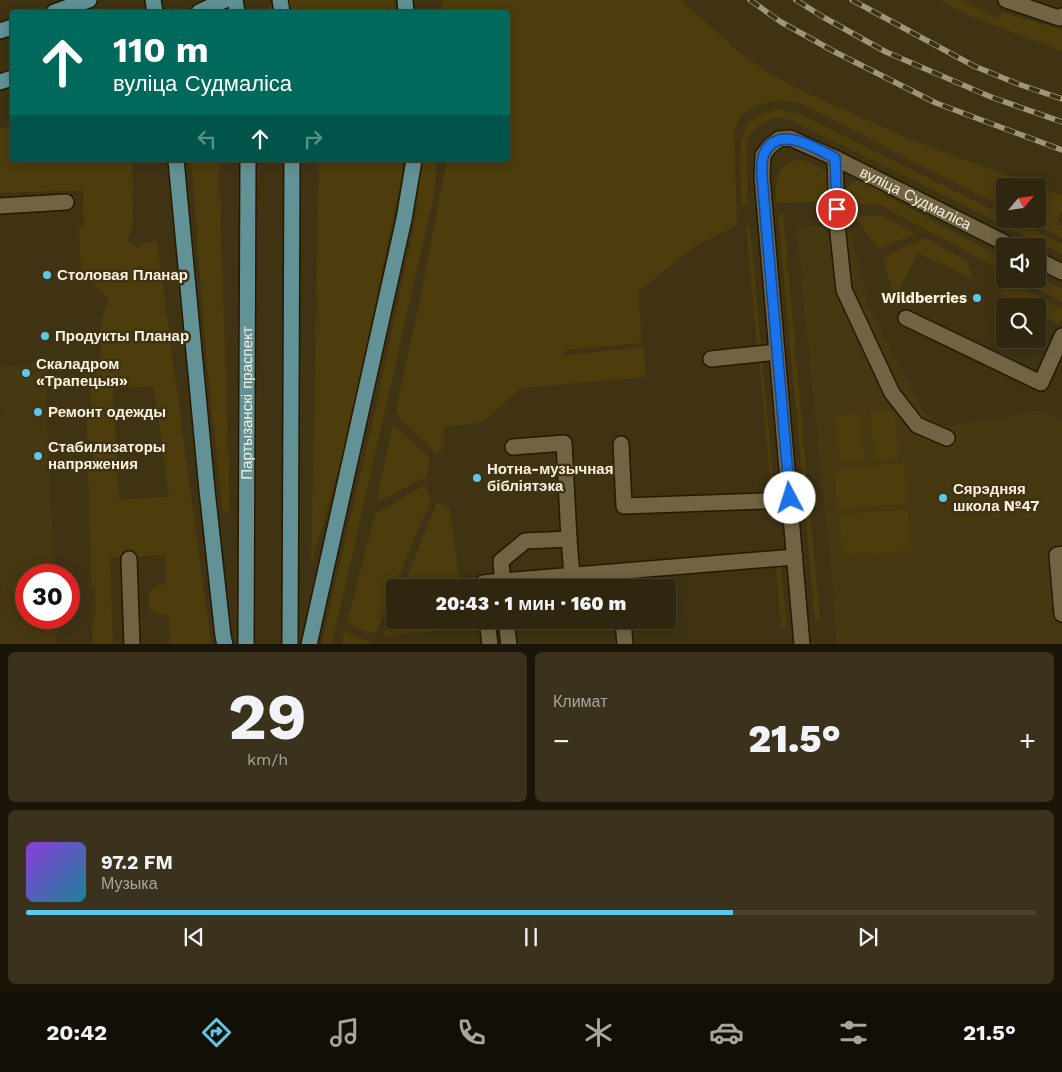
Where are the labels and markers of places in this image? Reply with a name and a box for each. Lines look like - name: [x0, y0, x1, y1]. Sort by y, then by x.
- pin: [816, 188, 858, 230]
- place label: Столовая Планар: [57, 266, 188, 284]
- marker: Столовая Планар: [41, 269, 53, 281]
- place label: Wildberries: [881, 289, 967, 307]
- marker: Wildberries: [971, 292, 983, 304]
- place label: Продукты Планар: [55, 327, 189, 345]
- marker: Продукты Планар: [39, 330, 51, 342]
- place label: Скаладром «Трапецыя»: [36, 355, 128, 390]
- marker: Скаладром «Трапецыя»: [20, 367, 32, 379]
- place label: Ремонт одежды: [48, 403, 166, 421]
- marker: Ремонт одежды: [32, 406, 44, 418]
- place label: Стабилизаторы напряжения: [48, 438, 166, 473]
- marker: Стабилизаторы напряжения: [32, 450, 44, 462]
- place label: Нотна-музычная бібліятэка: [487, 460, 613, 495]
- marker: Нотна-музычная бібліятэка: [471, 472, 483, 484]
- place label: Сярэдняя школа №47: [953, 480, 1039, 515]
- marker: Сярэдняя школа №47: [937, 492, 949, 504]

